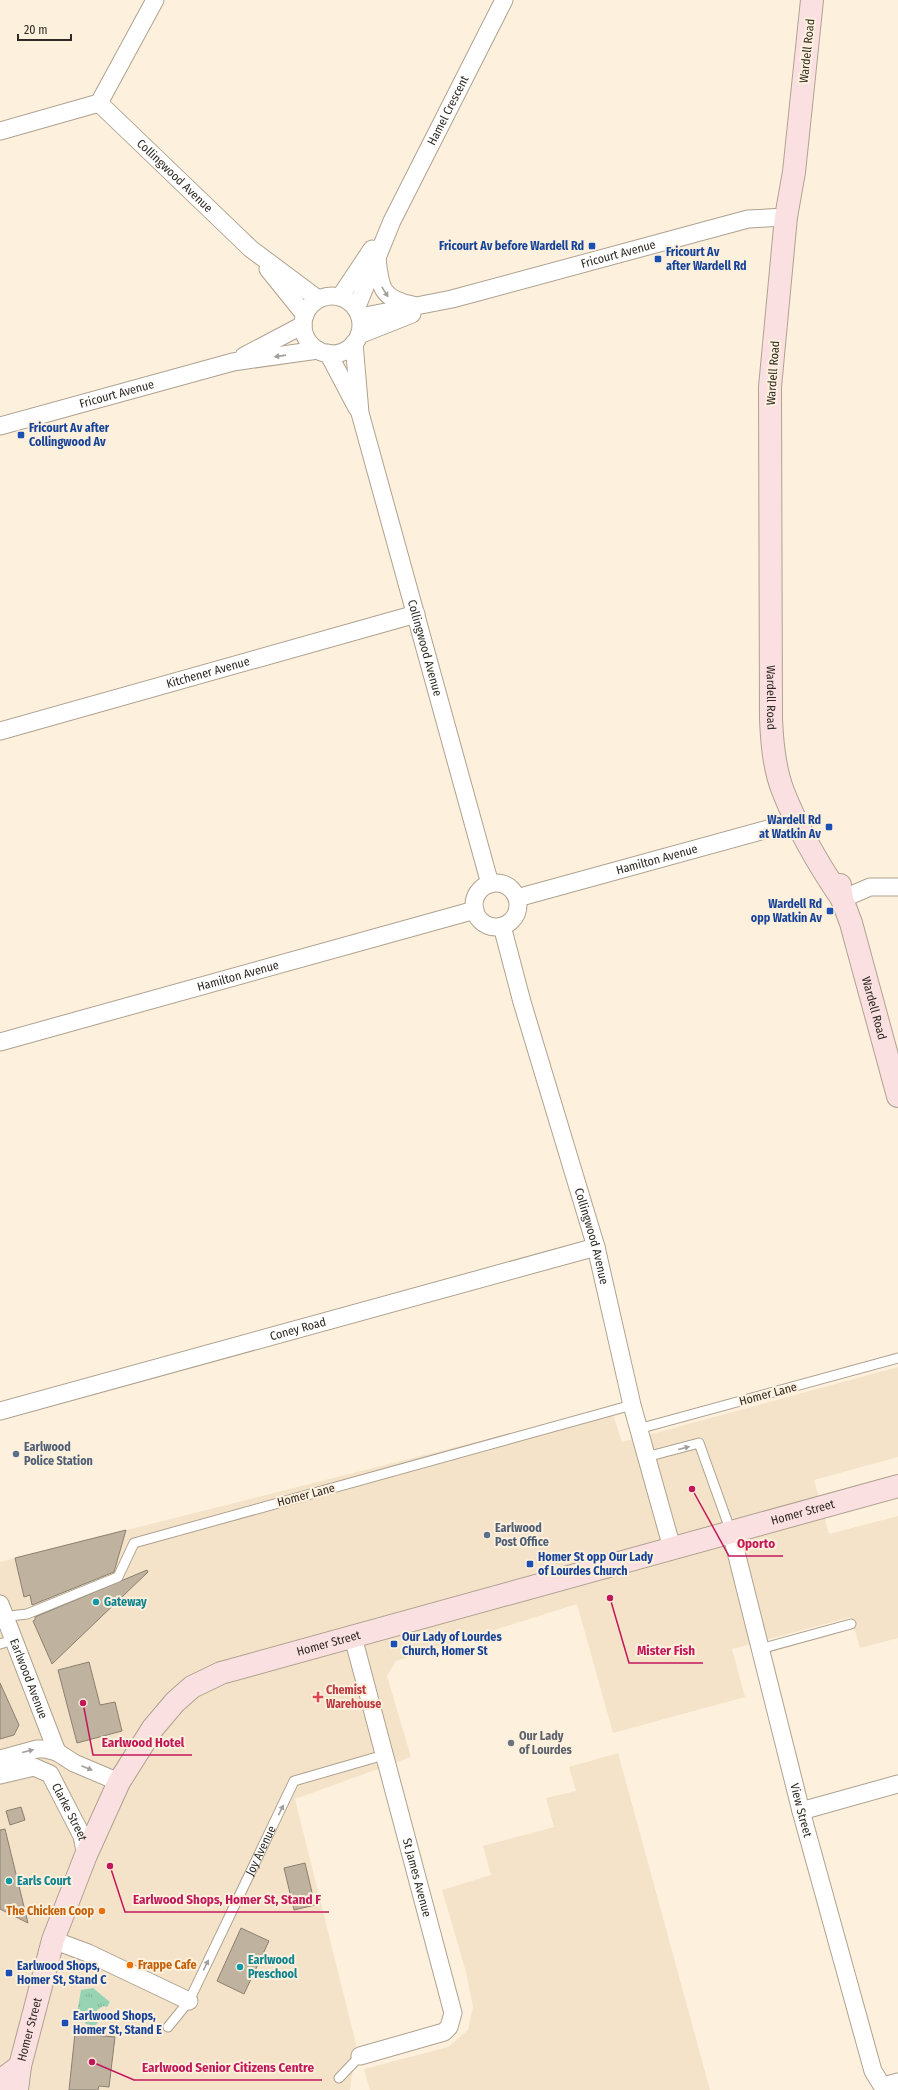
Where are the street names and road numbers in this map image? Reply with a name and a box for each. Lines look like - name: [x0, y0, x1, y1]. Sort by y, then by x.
- street label: Wardell Road: [797, 18, 817, 84]
- street label: Hamel Crescent: [425, 73, 472, 148]
- street label: Collingwood Avenue: [134, 136, 215, 215]
- street label: Fricourt Avenue: [579, 237, 657, 271]
- street label: Wardell Road: [764, 340, 782, 406]
- street label: Fricourt Avenue: [78, 377, 156, 411]
- street label: Collingwood Avenue: [405, 598, 445, 698]
- street label: Kitchener Avenue: [165, 654, 251, 691]
- street label: Wardell Road: [764, 665, 779, 730]
- street label: Hamilton Avenue: [614, 842, 699, 877]
- street label: Hamilton Avenue: [196, 958, 280, 994]
- street label: Wardell Road: [859, 975, 889, 1041]
- street label: Collingwood Avenue: [572, 1186, 611, 1286]
- street label: Coney Road: [268, 1315, 328, 1343]
- street label: Homer Lane: [738, 1380, 798, 1408]
- street label: Homer Lane: [276, 1481, 336, 1509]
- street label: Homer Street: [769, 1497, 836, 1528]
- street label: Homer Street: [295, 1628, 362, 1659]
- street label: Earlwood Avenue: [7, 1637, 51, 1721]
- street label: Clarke Street: [49, 1781, 90, 1842]
- street label: View Street: [787, 1782, 815, 1839]
- street label: Joy Avenue: [243, 1823, 279, 1878]
- street label: St James Avenue: [400, 1837, 434, 1919]
- street label: Homer Street: [15, 1996, 45, 2063]

